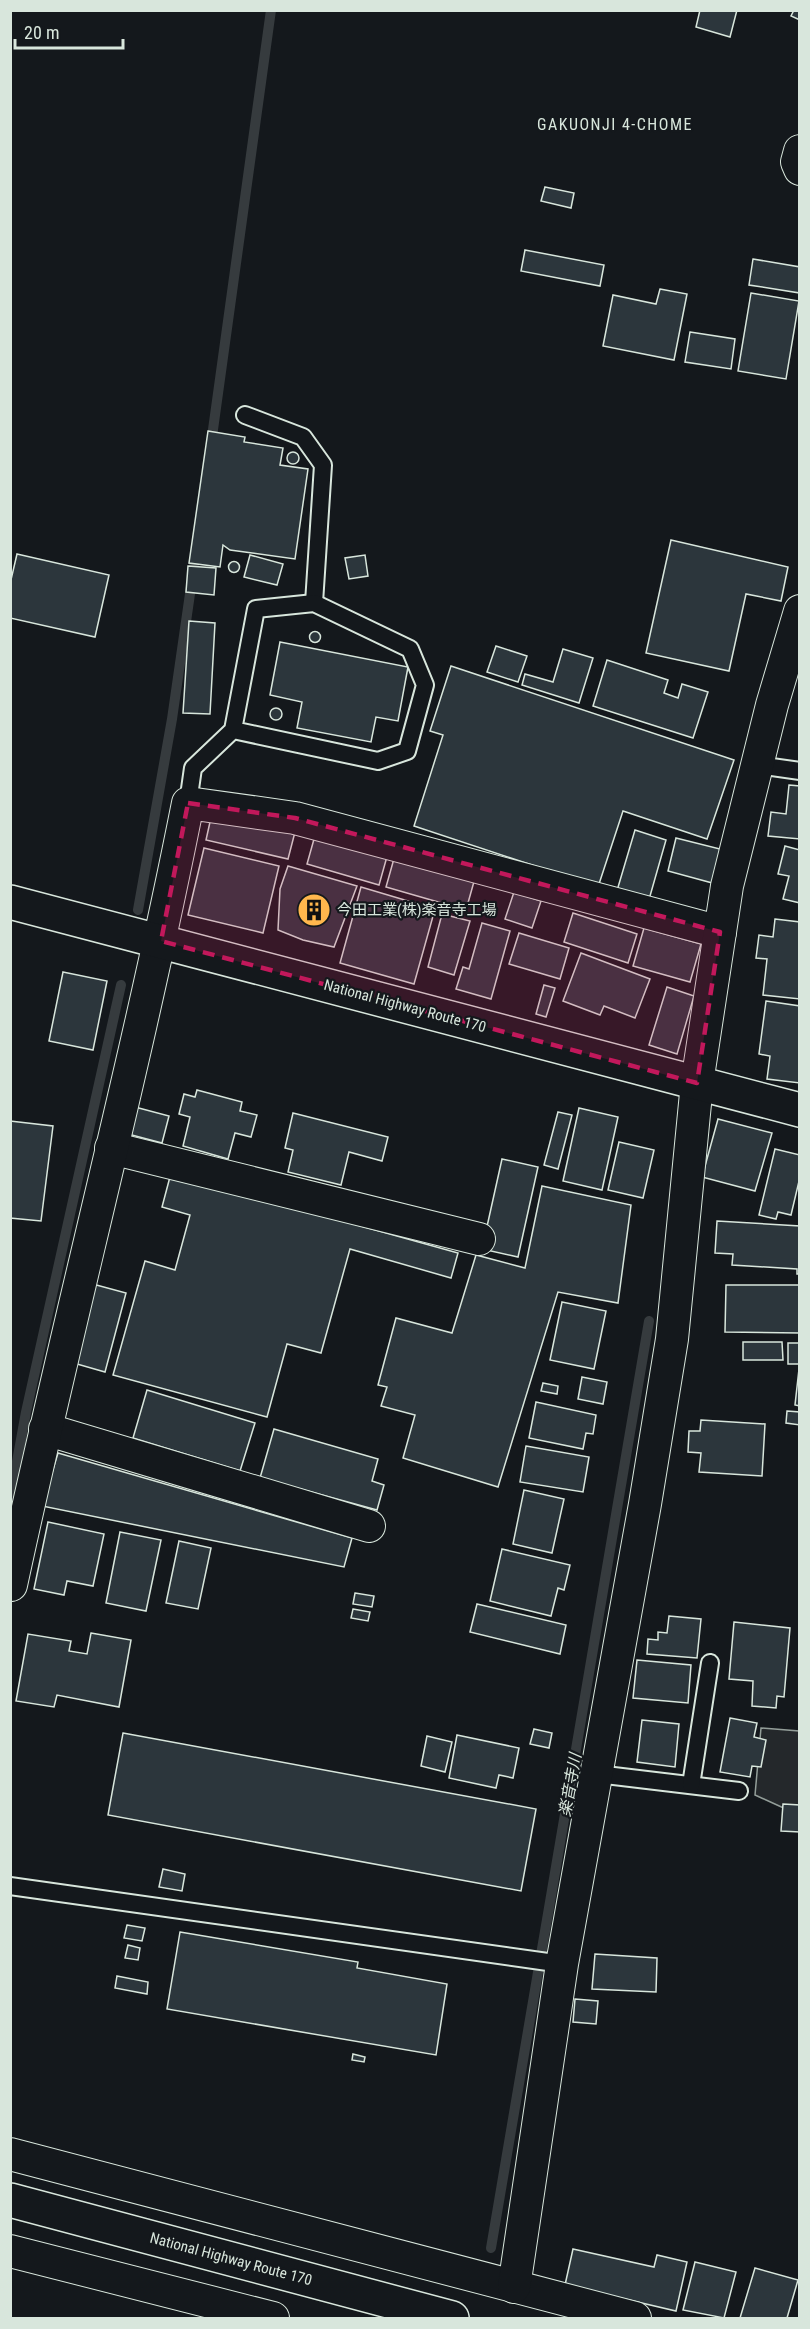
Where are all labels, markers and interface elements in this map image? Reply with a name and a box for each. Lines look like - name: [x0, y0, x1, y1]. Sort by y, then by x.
- scale bar: [15, 12, 123, 50]
- text: 20 m: [24, 22, 59, 43]
- district label: GAKUONJI 4-CHOME: [537, 115, 693, 134]
- building icon: 今田工業(株)楽音寺工場: [296, 892, 332, 928]
- place label: 今田工業(株)楽音寺工場: [337, 901, 497, 919]
- street label: National Highway Route 170: [322, 976, 488, 1036]
- water label: 楽音寺川: [555, 1750, 585, 1818]
- street label: National Highway Route 170: [148, 2229, 314, 2289]

